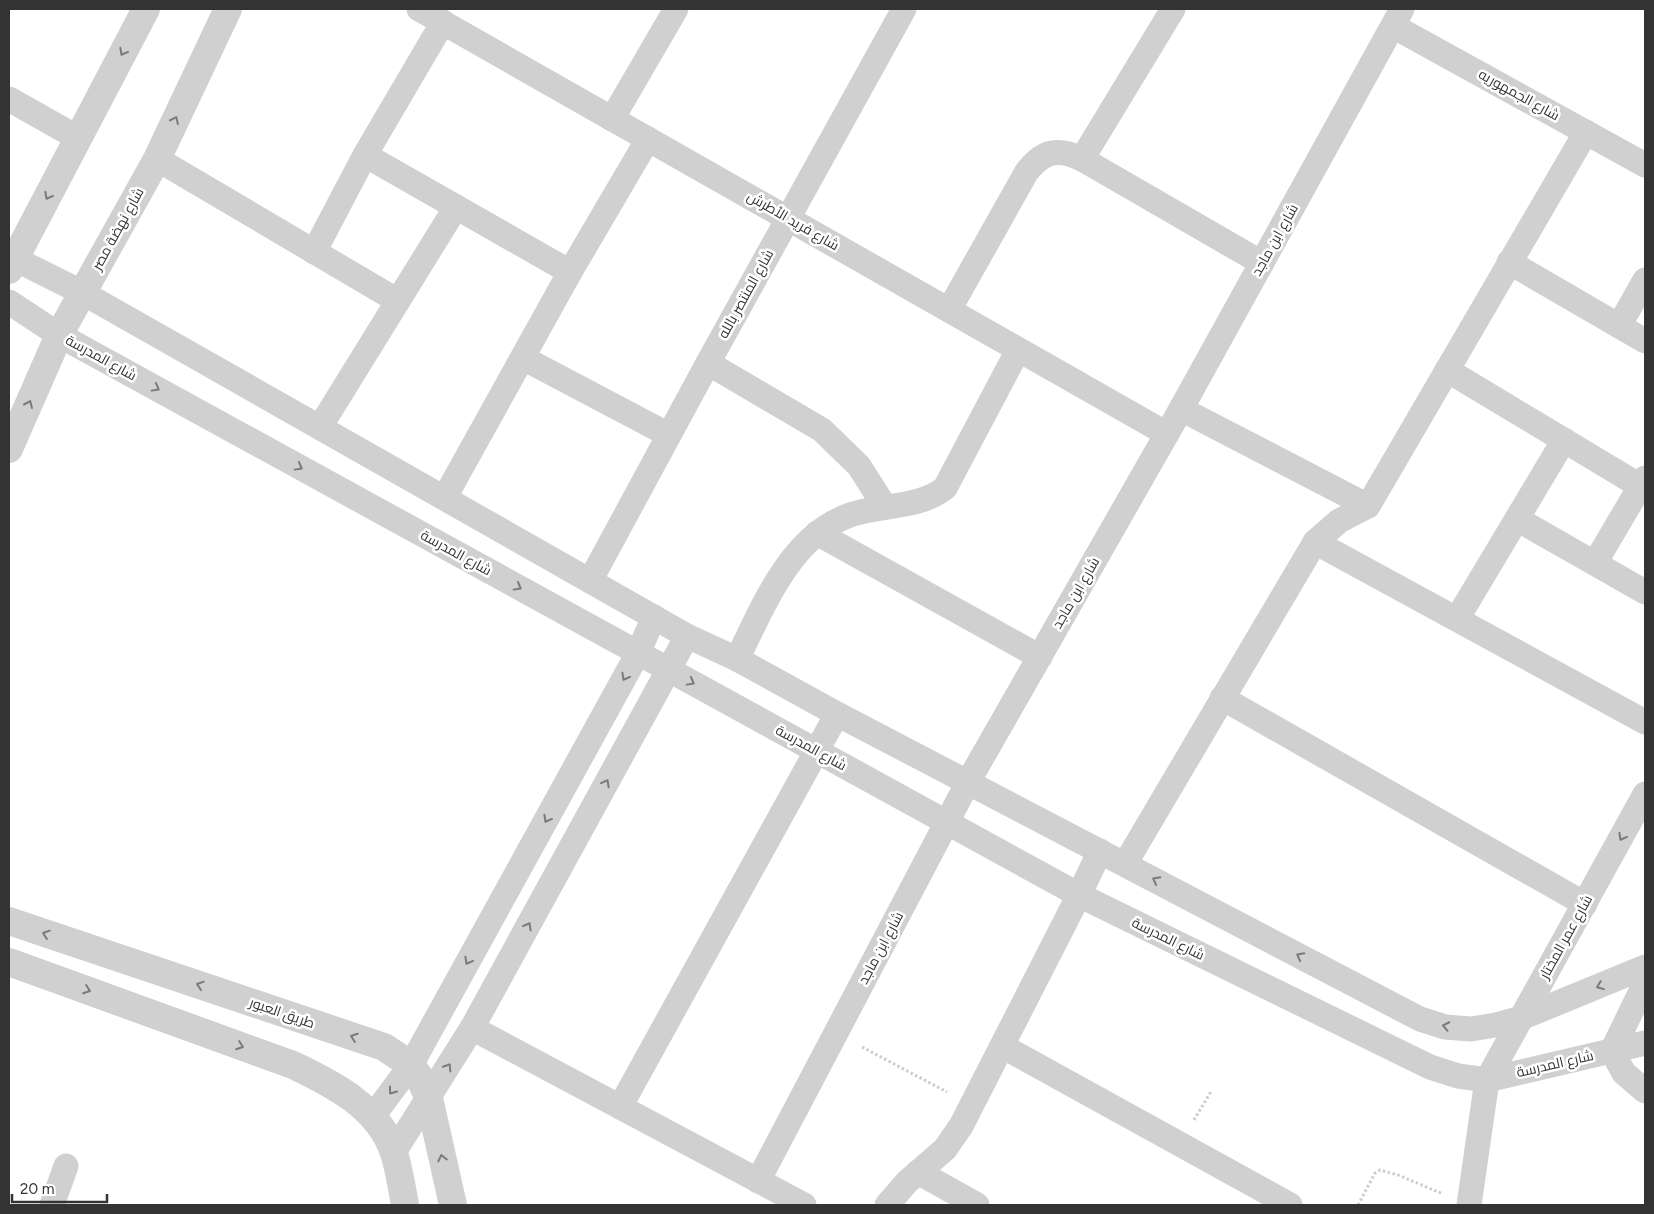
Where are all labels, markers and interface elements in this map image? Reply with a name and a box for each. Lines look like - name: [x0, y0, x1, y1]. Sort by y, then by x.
- one-way arrow: [119, 47, 129, 56]
- street label: شارع الجمهوريه: [1475, 66, 1563, 124]
- one-way arrow: [169, 116, 180, 125]
- street label: شارع نهضة مصر: [88, 185, 148, 274]
- street label: شارع فريد الأطرش: [744, 188, 842, 254]
- one-way arrow: [44, 191, 54, 200]
- street label: شارع ابن ماجد: [1248, 201, 1302, 279]
- street label: شارع المنتصر بالله: [715, 247, 777, 341]
- street label: شارع المدرسة: [63, 332, 139, 384]
- one-way arrow: [151, 382, 160, 392]
- one-way arrow: [22, 400, 33, 409]
- one-way arrow: [293, 460, 302, 470]
- street label: شارع المدرسة: [418, 527, 494, 579]
- street label: شارع ابن ماجد: [1049, 554, 1103, 632]
- one-way arrow: [513, 581, 522, 591]
- one-way arrow: [621, 671, 631, 680]
- one-way arrow: [686, 676, 695, 686]
- street label: شارع المدرسة: [773, 722, 849, 774]
- one-way arrow: [600, 780, 610, 789]
- one-way arrow: [543, 814, 553, 823]
- one-way arrow: [1618, 831, 1628, 840]
- one-way arrow: [1152, 876, 1161, 886]
- street label: شارع عمر المختار: [1535, 892, 1596, 983]
- street label: شارع ابن ماجد: [855, 909, 907, 987]
- street label: شارع المدرسة: [1129, 914, 1207, 964]
- one-way arrow: [522, 922, 532, 931]
- one-way arrow: [43, 929, 51, 939]
- one-way arrow: [1296, 952, 1305, 962]
- one-way arrow: [464, 956, 474, 965]
- one-way arrow: [1596, 979, 1605, 990]
- one-way arrow: [197, 981, 205, 991]
- one-way arrow: [83, 984, 91, 994]
- street label: طريق العبور: [246, 994, 317, 1032]
- one-way arrow: [1441, 1021, 1450, 1032]
- one-way arrow: [351, 1033, 359, 1043]
- one-way arrow: [235, 1040, 244, 1050]
- street label: شارع المدرسة: [1515, 1047, 1595, 1081]
- one-way arrow: [442, 1063, 451, 1072]
- one-way arrow: [389, 1085, 398, 1095]
- one-way arrow: [437, 1153, 448, 1162]
- scale bar: [12, 1172, 108, 1204]
- text: 20 m: [20, 1180, 54, 1198]

